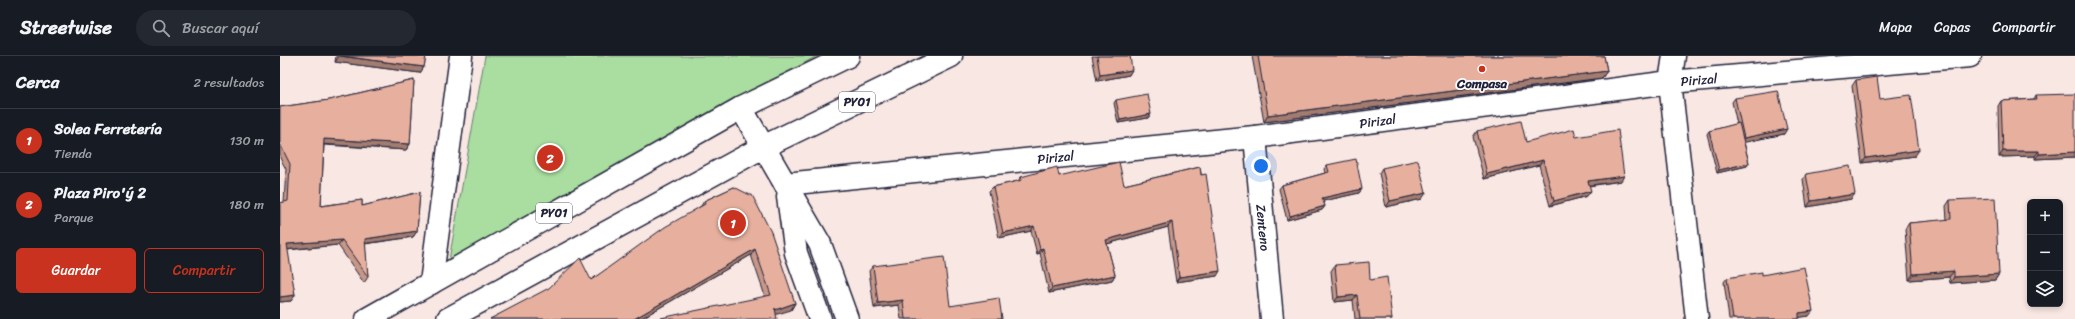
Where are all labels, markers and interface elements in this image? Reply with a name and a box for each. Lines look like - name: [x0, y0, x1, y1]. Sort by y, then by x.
- search box: [136, 10, 416, 46]
- text: Streetwise: [20, 11, 112, 44]
- text: Buscar aquí: [182, 15, 259, 41]
- text: Mapa: [1879, 15, 1912, 40]
- text: Capas: [1934, 15, 1971, 40]
- text: Compartir: [1993, 15, 2055, 40]
- icon: search: [150, 17, 172, 39]
- marker: Compasa: [1477, 64, 1487, 74]
- text: Cerca: [16, 67, 59, 97]
- street label: Pirizal: [1680, 67, 1719, 93]
- text: 2 resultados: [193, 71, 264, 94]
- place label: Compasa: [1456, 72, 1507, 95]
- road number: PY01: [839, 92, 875, 112]
- street label: Pirizal: [1358, 107, 1398, 135]
- text: Solea Ferretería: [54, 116, 162, 142]
- text: 1: [26, 129, 32, 152]
- text: 130 m: [230, 129, 264, 152]
- text: Tienda: [54, 142, 92, 165]
- pin: 2: [537, 143, 563, 173]
- street label: Pirizal: [1036, 144, 1075, 171]
- your location: [1251, 156, 1271, 176]
- text: Plaza Piro'ý 2: [54, 180, 146, 206]
- text: 2: [25, 193, 33, 216]
- text: 180 m: [229, 193, 264, 216]
- map controls: [2027, 199, 2063, 307]
- button: +: [2027, 199, 2063, 235]
- road number: PY01: [536, 203, 572, 223]
- street label: Zenteno: [1249, 203, 1277, 253]
- text: Parque: [54, 206, 93, 229]
- pin: 1: [720, 208, 746, 238]
- button: −: [2027, 235, 2063, 271]
- button: Guardar: [16, 248, 136, 293]
- button: Compartir: [144, 248, 264, 293]
- button: layers: [2027, 271, 2063, 307]

